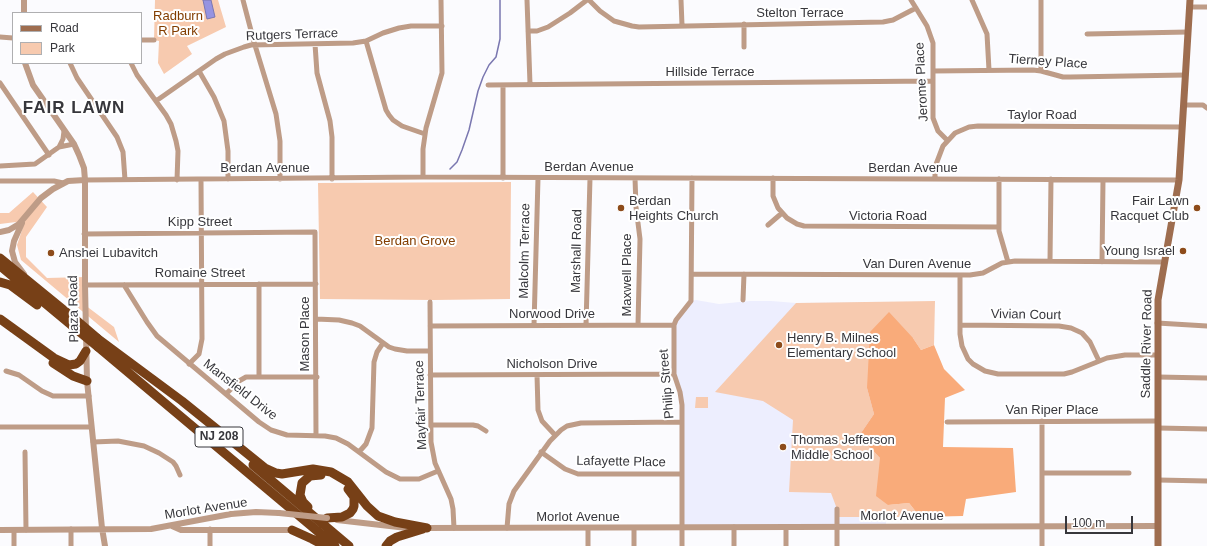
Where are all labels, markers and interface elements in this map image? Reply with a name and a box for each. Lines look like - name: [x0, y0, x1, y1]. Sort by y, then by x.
- street label: Stelton Terrace: [756, 5, 844, 21]
- park label: Radburn R Park: [153, 8, 203, 39]
- legend: [12, 12, 142, 64]
- text: Road: [50, 21, 79, 35]
- street label: Rutgers Terrace: [246, 26, 338, 44]
- text: Park: [50, 41, 75, 55]
- street label: Jerome Place: [912, 42, 932, 122]
- street label: Tierney Place: [1008, 51, 1088, 73]
- street label: Hillside Terrace: [666, 64, 754, 80]
- district label: FAIR LAWN: [23, 98, 125, 118]
- street label: Taylor Road: [1007, 107, 1077, 123]
- street label: Berdan Avenue: [544, 159, 634, 175]
- street label: Berdan Avenue: [220, 160, 310, 176]
- street label: Berdan Avenue: [868, 160, 958, 176]
- place label: Berdan Heights Church: [629, 193, 719, 224]
- place label: Fair Lawn Racquet Club: [1110, 193, 1189, 224]
- street label: Malcolm Terrace: [516, 203, 534, 299]
- marker: Berdan Heights Church: [616, 203, 626, 213]
- marker: Fair Lawn Racquet Club: [1192, 203, 1202, 213]
- street label: Victoria Road: [849, 208, 927, 224]
- street label: Marshall Road: [568, 209, 586, 293]
- street label: Kipp Street: [168, 214, 232, 230]
- park label: Berdan Grove: [375, 233, 455, 249]
- street label: Maxwell Place: [619, 233, 635, 317]
- place label: Young Israel: [1103, 243, 1175, 259]
- place label: Anshei Lubavitch: [59, 245, 158, 261]
- marker: Young Israel: [1178, 246, 1188, 256]
- marker: Anshei Lubavitch: [46, 248, 56, 258]
- street label: Van Duren Avenue: [863, 256, 971, 272]
- street label: Romaine Street: [155, 265, 245, 281]
- street label: Plaza Road: [66, 275, 82, 343]
- street label: Saddle River Road: [1138, 289, 1156, 399]
- street label: Mason Place: [297, 296, 313, 372]
- street label: Norwood Drive: [509, 306, 595, 322]
- street label: Vivian Court: [991, 307, 1061, 323]
- place label: Henry B. Milnes Elementary School: [787, 330, 896, 361]
- marker: Henry B. Milnes Elementary School: [774, 340, 784, 350]
- street label: Philip Street: [656, 348, 678, 420]
- street label: Mansfield Drive: [200, 356, 280, 424]
- street label: Nicholson Drive: [506, 356, 598, 372]
- street label: Mayfair Terrace: [412, 360, 430, 450]
- street label: Van Riper Place: [1006, 402, 1098, 418]
- road number: NJ 208: [195, 427, 243, 447]
- place label: Thomas Jefferson Middle School: [791, 432, 895, 463]
- marker: Thomas Jefferson Middle School: [778, 442, 788, 452]
- street label: Lafayette Place: [576, 453, 666, 471]
- street label: Morlot Avenue: [164, 495, 248, 523]
- street label: Morlot Avenue: [860, 508, 944, 524]
- scale bar: [1067, 508, 1135, 534]
- street label: Morlot Avenue: [536, 509, 620, 525]
- text: 100 m: [1072, 516, 1105, 530]

